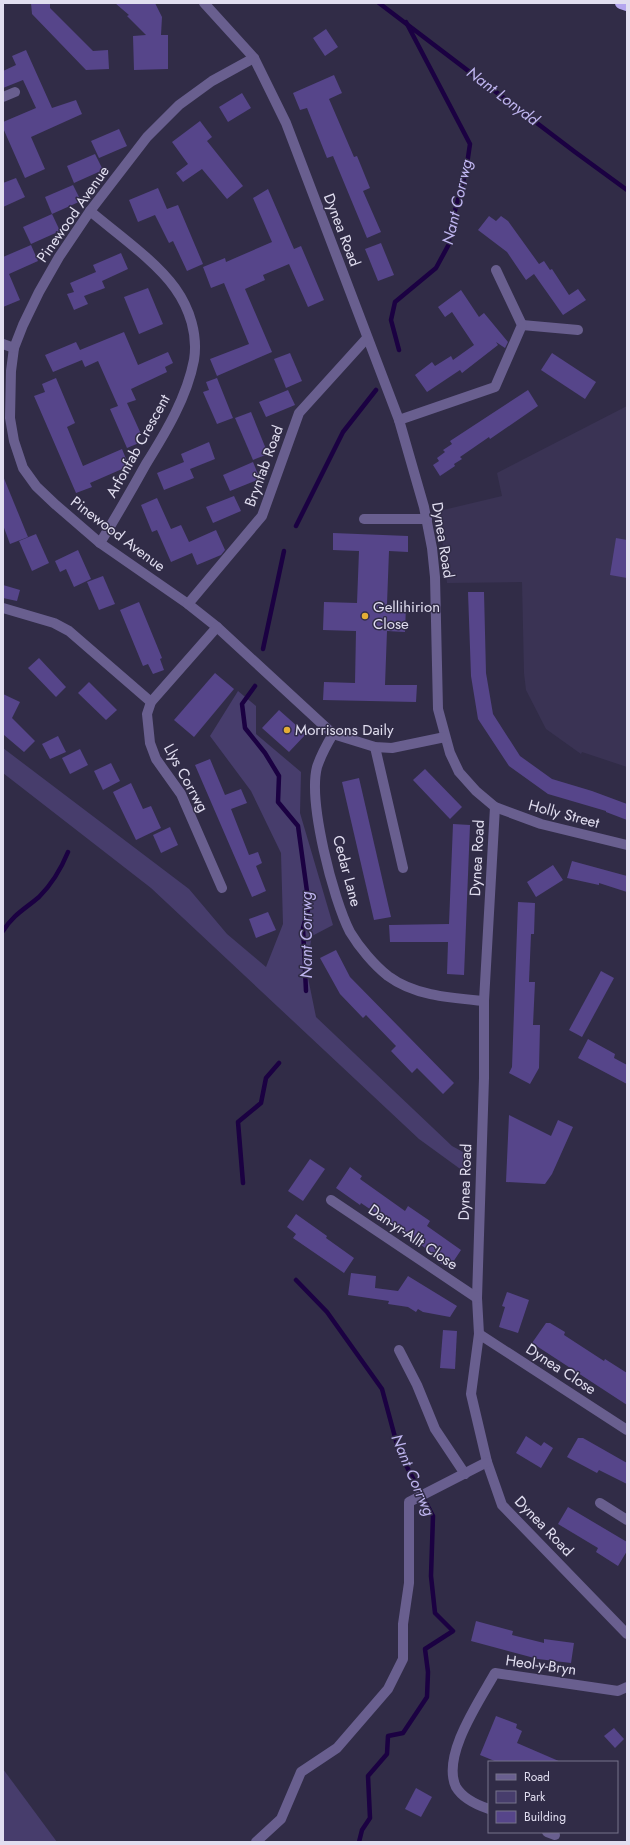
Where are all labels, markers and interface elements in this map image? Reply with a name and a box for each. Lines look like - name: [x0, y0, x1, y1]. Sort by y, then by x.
- water label: Nant Lonydd: [462, 61, 545, 132]
- water label: Nant Corrwg: [436, 157, 478, 247]
- street label: Pinewood Avenue: [31, 161, 115, 267]
- street label: Dynea Road: [318, 190, 366, 270]
- street label: Arfonfab Crescent: [100, 390, 176, 502]
- street label: Brynfab Road: [239, 422, 289, 510]
- street label: Pinewood Avenue: [66, 491, 170, 577]
- street label: Dynea Road: [426, 500, 460, 580]
- place label: Gellihirion Close: [373, 596, 440, 635]
- marker: Gellihirion Close: [360, 611, 370, 621]
- place label: Morrisons Daily: [295, 719, 394, 741]
- marker: Morrisons Daily: [282, 725, 292, 735]
- street label: Llys Corrwg: [158, 740, 214, 816]
- street label: Holly Street: [526, 794, 602, 834]
- street label: Dynea Road: [464, 819, 490, 897]
- street label: Cedar Lane: [327, 833, 367, 909]
- water label: Nant Corrwg: [295, 891, 318, 979]
- street label: Dynea Road: [453, 1143, 477, 1221]
- street label: Dan-yr-Allt Close: [364, 1199, 462, 1275]
- street label: Dynea Close: [521, 1338, 601, 1400]
- water label: Nant Corrwg: [385, 1430, 441, 1520]
- street label: Dynea Road: [509, 1491, 579, 1561]
- street label: Heol-y-Bryn: [504, 1649, 578, 1681]
- legend: [488, 1761, 618, 1833]
- text: Road: [524, 1768, 550, 1786]
- text: Park: [524, 1788, 546, 1806]
- text: Building: [524, 1808, 566, 1826]

